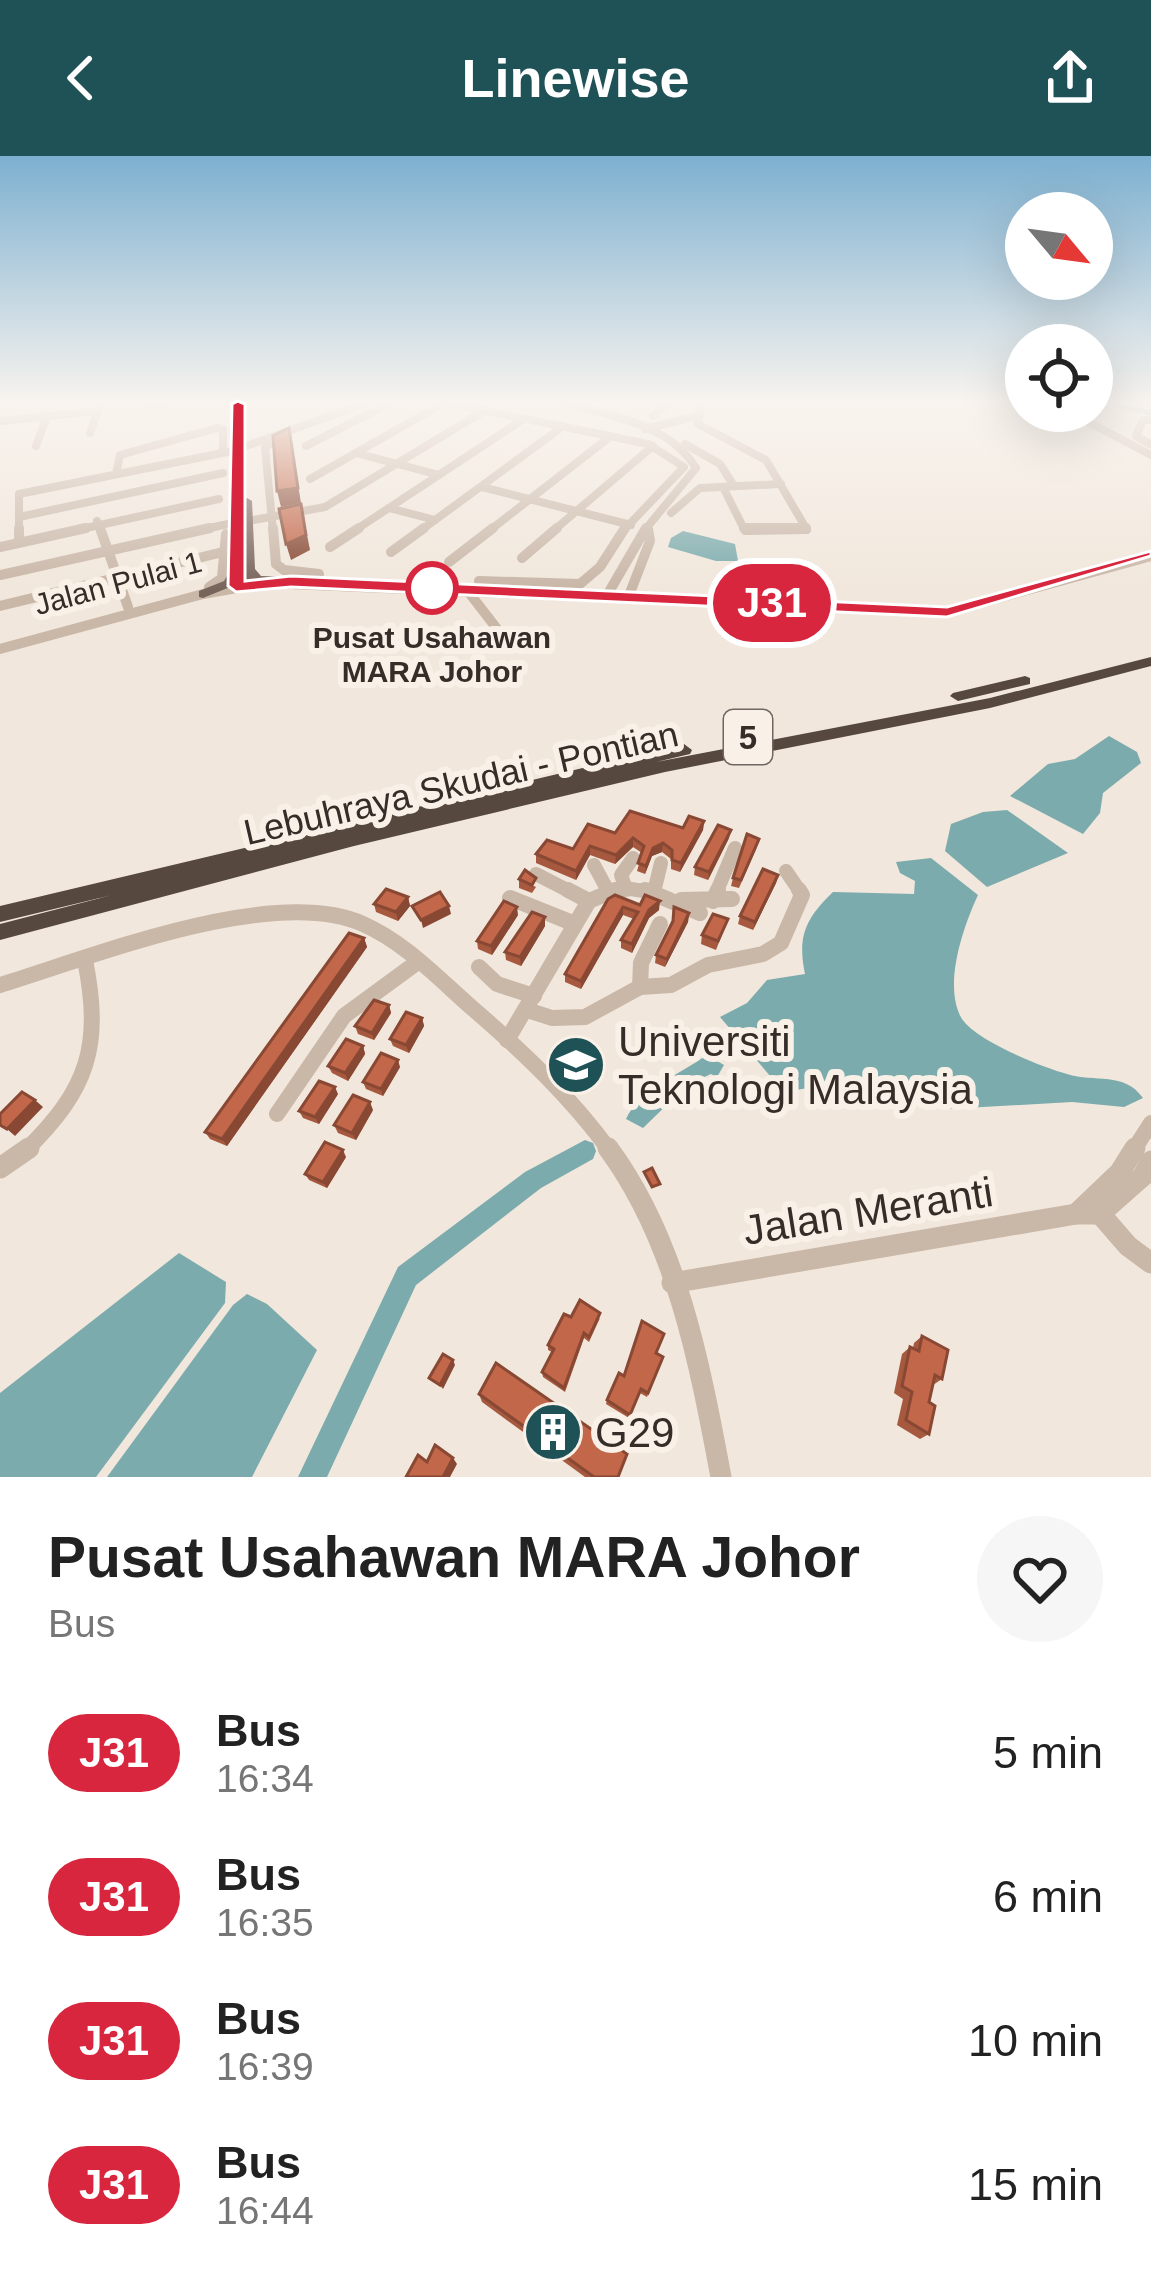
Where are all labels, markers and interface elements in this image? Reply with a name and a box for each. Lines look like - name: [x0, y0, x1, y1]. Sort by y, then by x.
- icon: back: [48, 45, 114, 111]
- icon: share: [1037, 45, 1103, 111]
- text: Linewise: [461, 48, 690, 108]
- north arrow: [1005, 192, 1113, 300]
- map controls: [1005, 192, 1113, 432]
- button: locate: [1005, 324, 1113, 432]
- street label: Jalan Pulai 1: [31, 545, 205, 621]
- marker: Pusat Usahawan MARA Johor: [407, 563, 457, 613]
- line badge: J31: [703, 564, 841, 642]
- text: J31: [737, 579, 807, 626]
- place label: Pusat Usahawan MARA Johor: [313, 621, 551, 688]
- road number: 5: [724, 710, 772, 764]
- street label: Lebuhraya Skudai - Pontian: [240, 713, 682, 853]
- place label: Universiti Teknologi Malaysia: [618, 1018, 973, 1113]
- school or university icon: Universiti Teknologi Malaysia: [545, 1034, 607, 1096]
- street label: Jalan Meranti: [740, 1168, 996, 1254]
- building icon: G29: [522, 1401, 584, 1463]
- place label: G29: [595, 1409, 674, 1456]
- button: heart: [977, 1516, 1103, 1642]
- text: Pusat Usahawan MARA Johor: [48, 1525, 860, 1589]
- text: Bus: [48, 1602, 115, 1645]
- text: Bus: [216, 1705, 301, 1756]
- text: 5 min: [993, 1727, 1103, 1778]
- text: J31: [79, 1729, 149, 1776]
- text: 16:34: [216, 1757, 314, 1800]
- text: Bus: [216, 1849, 301, 1900]
- text: 6 min: [993, 1871, 1103, 1922]
- text: J31: [79, 1873, 149, 1920]
- text: 16:35: [216, 1901, 314, 1944]
- text: Bus: [216, 1993, 301, 2044]
- text: 10 min: [968, 2015, 1103, 2066]
- text: J31: [79, 2017, 149, 2064]
- text: 16:39: [216, 2045, 314, 2088]
- text: Bus: [216, 2137, 301, 2188]
- text: 15 min: [968, 2159, 1103, 2210]
- text: J31: [79, 2161, 149, 2208]
- text: 16:44: [216, 2189, 314, 2232]

